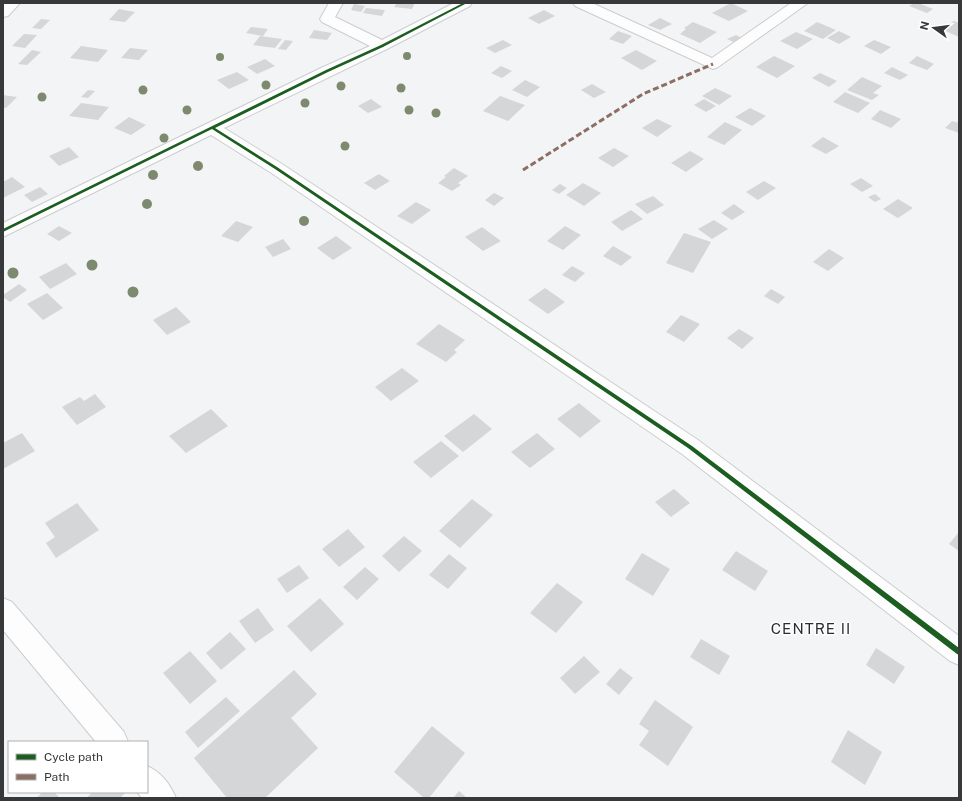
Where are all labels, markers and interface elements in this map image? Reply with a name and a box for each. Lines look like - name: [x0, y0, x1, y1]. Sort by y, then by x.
- north arrow: [914, 8, 954, 48]
- text: N: [917, 20, 931, 31]
- district label: CENTRE II: [771, 620, 851, 637]
- legend: [8, 741, 148, 793]
- text: Cycle path: [44, 750, 103, 764]
- text: Path: [44, 770, 70, 784]

